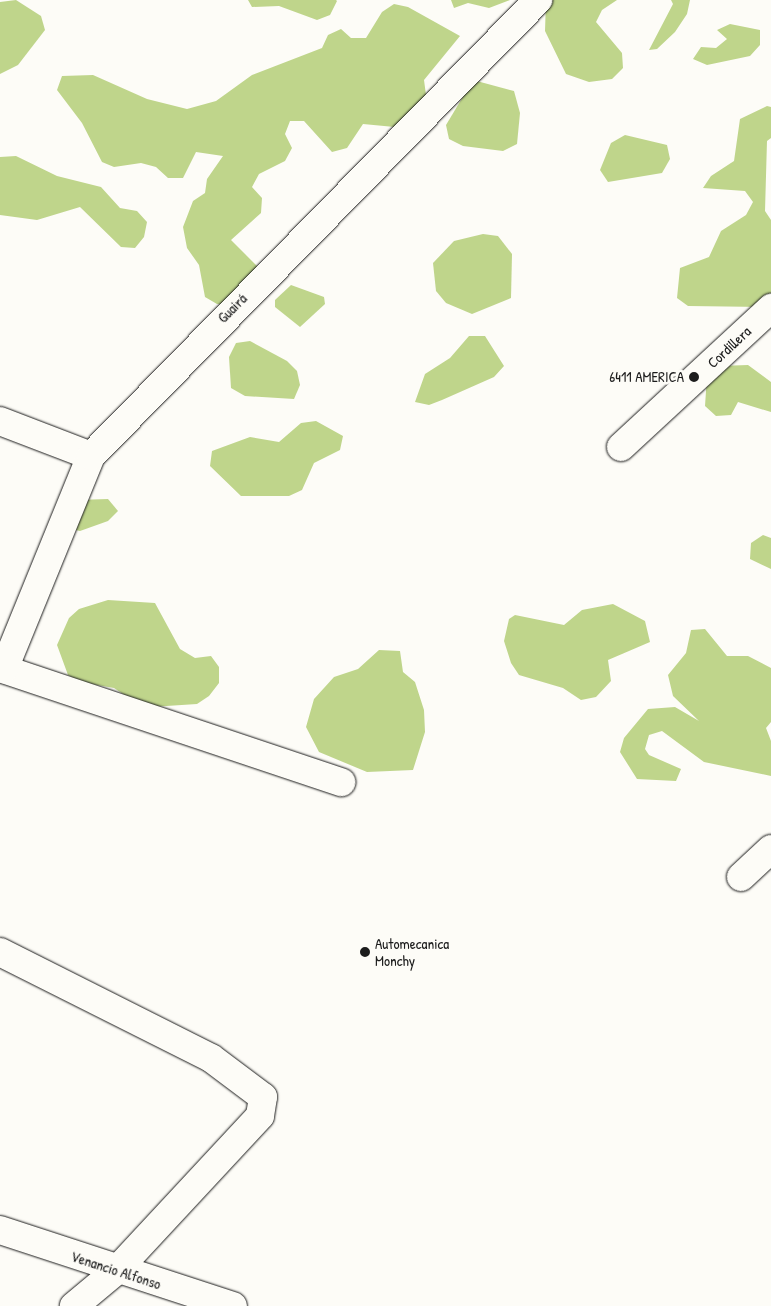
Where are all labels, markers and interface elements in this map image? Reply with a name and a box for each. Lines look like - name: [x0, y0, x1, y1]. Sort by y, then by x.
- street label: Guairá: [214, 290, 250, 326]
- street label: Cordillera: [703, 322, 755, 372]
- place label: 6411 AMERICA: [609, 368, 684, 386]
- marker: 6411 AMERICA: [688, 371, 700, 383]
- place label: Automecanica Monchy: [375, 934, 449, 969]
- marker: Automecanica Monchy: [359, 946, 371, 958]
- street label: Venancio Alfonso: [69, 1247, 163, 1293]

